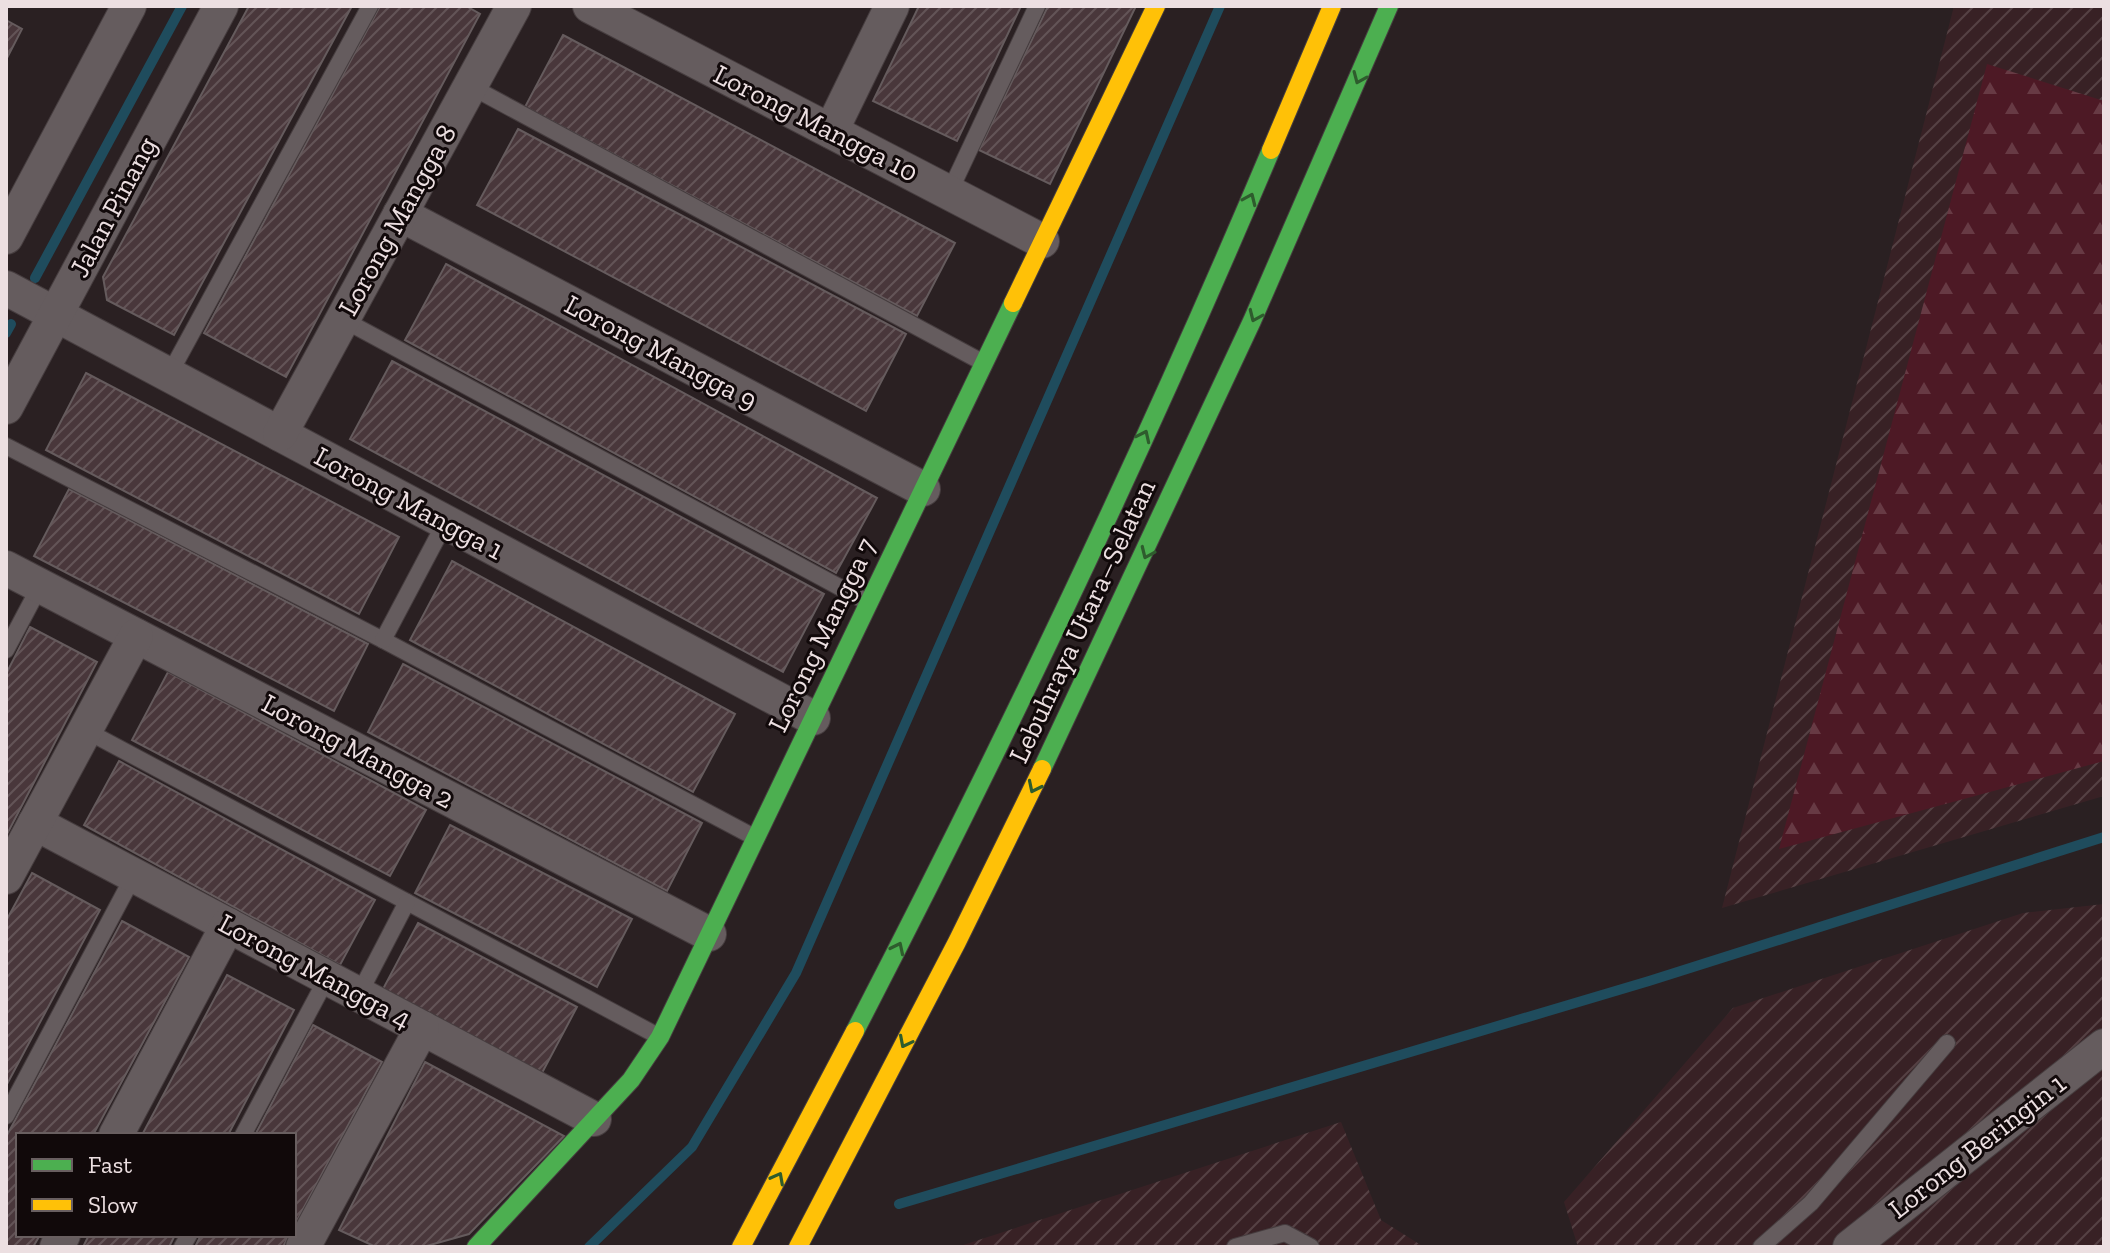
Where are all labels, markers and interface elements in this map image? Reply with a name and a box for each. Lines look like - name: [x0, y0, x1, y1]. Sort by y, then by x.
- street label: Lorong Mangga 10: [708, 57, 924, 189]
- one-way arrow: [1352, 70, 1368, 84]
- street label: Lorong Mangga 8: [331, 119, 463, 321]
- street label: Jalan Pinang: [62, 131, 164, 283]
- one-way arrow: [1241, 192, 1257, 207]
- street label: Lorong Mangga 9: [559, 287, 763, 417]
- one-way arrow: [1248, 308, 1264, 322]
- one-way arrow: [1134, 429, 1150, 444]
- street label: Lorong Mangga 1: [309, 439, 509, 567]
- street label: Lebuhraya Utara–Selatan: [1002, 474, 1162, 768]
- street label: Lorong Mangga 7: [761, 533, 883, 737]
- one-way arrow: [1141, 544, 1157, 559]
- street label: Lorong Mangga 2: [256, 687, 460, 815]
- one-way arrow: [1028, 779, 1044, 793]
- street label: Lorong Mangga 4: [213, 906, 417, 1036]
- one-way arrow: [888, 941, 904, 956]
- one-way arrow: [899, 1034, 914, 1049]
- street label: Lorong Beringin 1: [1882, 1067, 2072, 1225]
- legend: [16, 1133, 296, 1237]
- text: Fast: [88, 1150, 132, 1179]
- one-way arrow: [768, 1173, 784, 1187]
- text: Slow: [88, 1190, 138, 1219]

